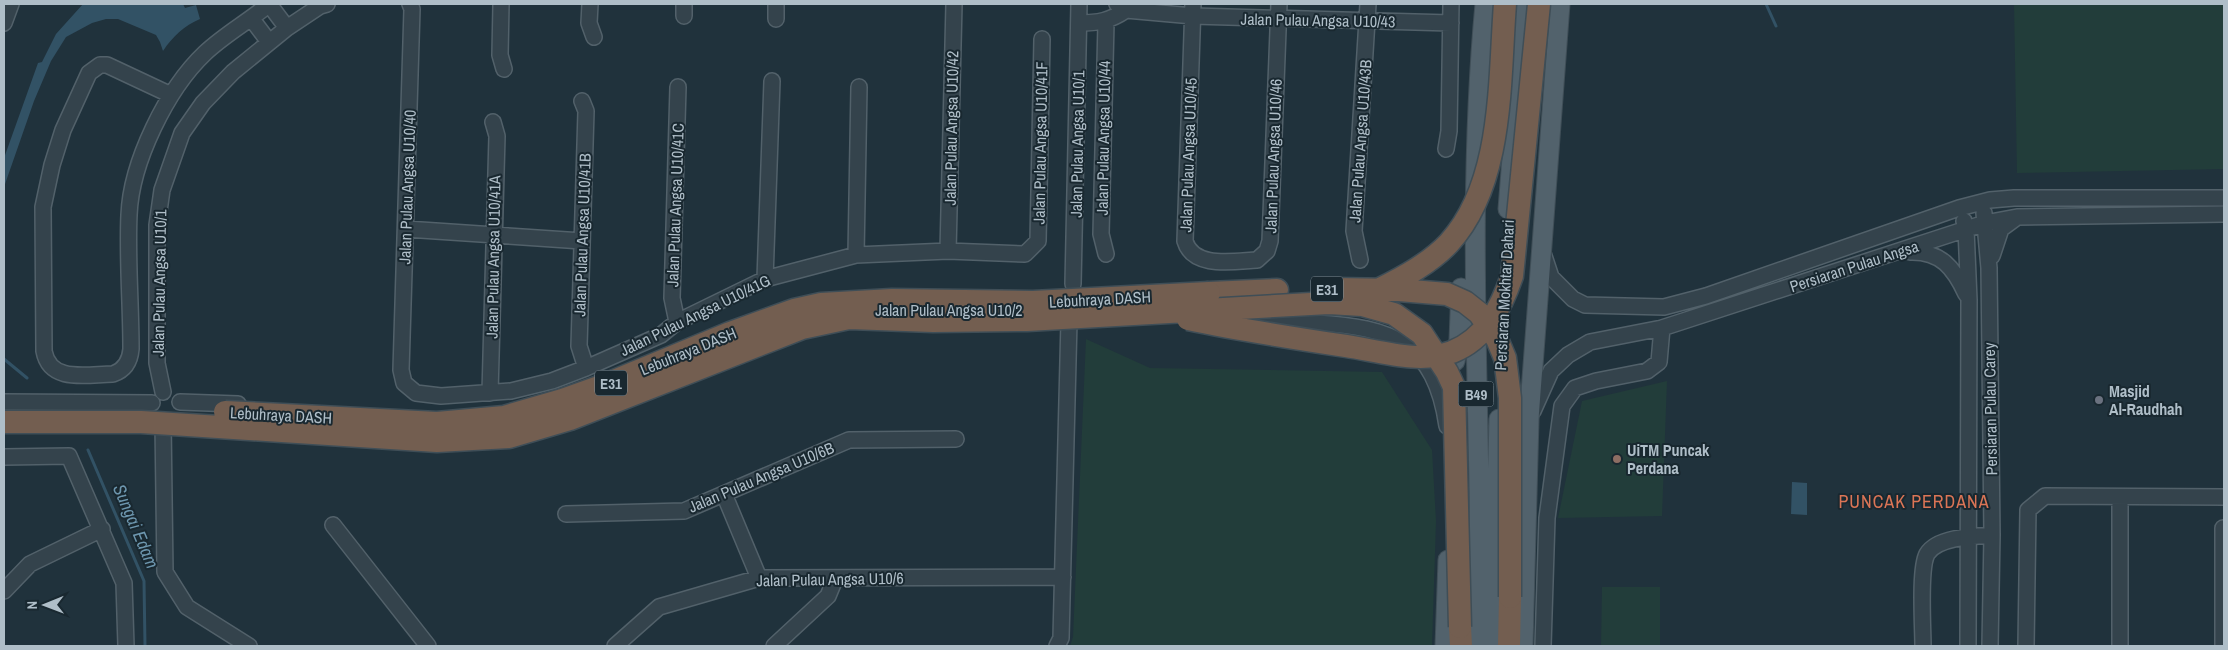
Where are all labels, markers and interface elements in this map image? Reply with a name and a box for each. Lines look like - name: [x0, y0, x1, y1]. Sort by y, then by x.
- street label: Jalan Pulau Angsa U10/43: [1240, 8, 1396, 32]
- street label: Jalan Pulau Angsa U10/42: [939, 50, 963, 206]
- street label: Jalan Pulau Angsa U10/43B: [1343, 58, 1377, 223]
- street label: Jalan Pulau Angsa U10/44: [1091, 60, 1115, 216]
- street label: Jalan Pulau Angsa U10/41F: [1028, 61, 1052, 225]
- street label: Jalan Pulau Angsa U10/1: [1065, 69, 1089, 218]
- street label: Jalan Pulau Angsa U10/45: [1174, 77, 1202, 233]
- street label: Jalan Pulau Angsa U10/46: [1259, 78, 1287, 234]
- street label: Jalan Pulau Angsa U10/40: [393, 109, 421, 265]
- street label: Jalan Pulau Angsa U10/41C: [661, 123, 689, 287]
- street label: Jalan Pulau Angsa U10/41B: [568, 153, 596, 317]
- street label: Jalan Pulau Angsa U10/41A: [481, 175, 505, 339]
- street label: Jalan Pulau Angsa U10/1: [147, 208, 171, 357]
- street label: Persiaran Mokhtar Dahari: [1489, 219, 1519, 371]
- street label: Persiaran Pulau Angsa: [1787, 235, 1922, 297]
- street label: Jalan Pulau Angsa U10/41G: [616, 269, 774, 361]
- road number: E31: [1311, 276, 1343, 302]
- street label: Lebuhraya DASH: [1048, 285, 1152, 313]
- street label: Jalan Pulau Angsa U10/2: [875, 299, 1023, 321]
- street label: Lebuhraya DASH: [637, 322, 739, 380]
- street label: Persiaran Pulau Carey: [1978, 342, 2002, 476]
- road number: E31: [595, 370, 627, 396]
- place label: Masjid Al-Raudhah: [2109, 380, 2183, 420]
- road number: B49: [1458, 382, 1494, 406]
- marker: Masjid Al-Raudhah: [2093, 394, 2105, 406]
- street label: Lebuhraya DASH: [229, 401, 333, 429]
- street label: Jalan Pulau Angsa U10/6B: [685, 436, 837, 518]
- place label: UiTM Puncak Perdana: [1627, 439, 1710, 479]
- marker: UiTM Puncak Perdana: [1611, 453, 1623, 465]
- water label: Sungai Edam: [107, 480, 165, 572]
- district label: PUNCAK PERDANA: [1839, 489, 1989, 514]
- street label: Jalan Pulau Angsa U10/6: [756, 567, 904, 591]
- north arrow: [20, 580, 70, 630]
- text: N: [23, 601, 41, 610]

